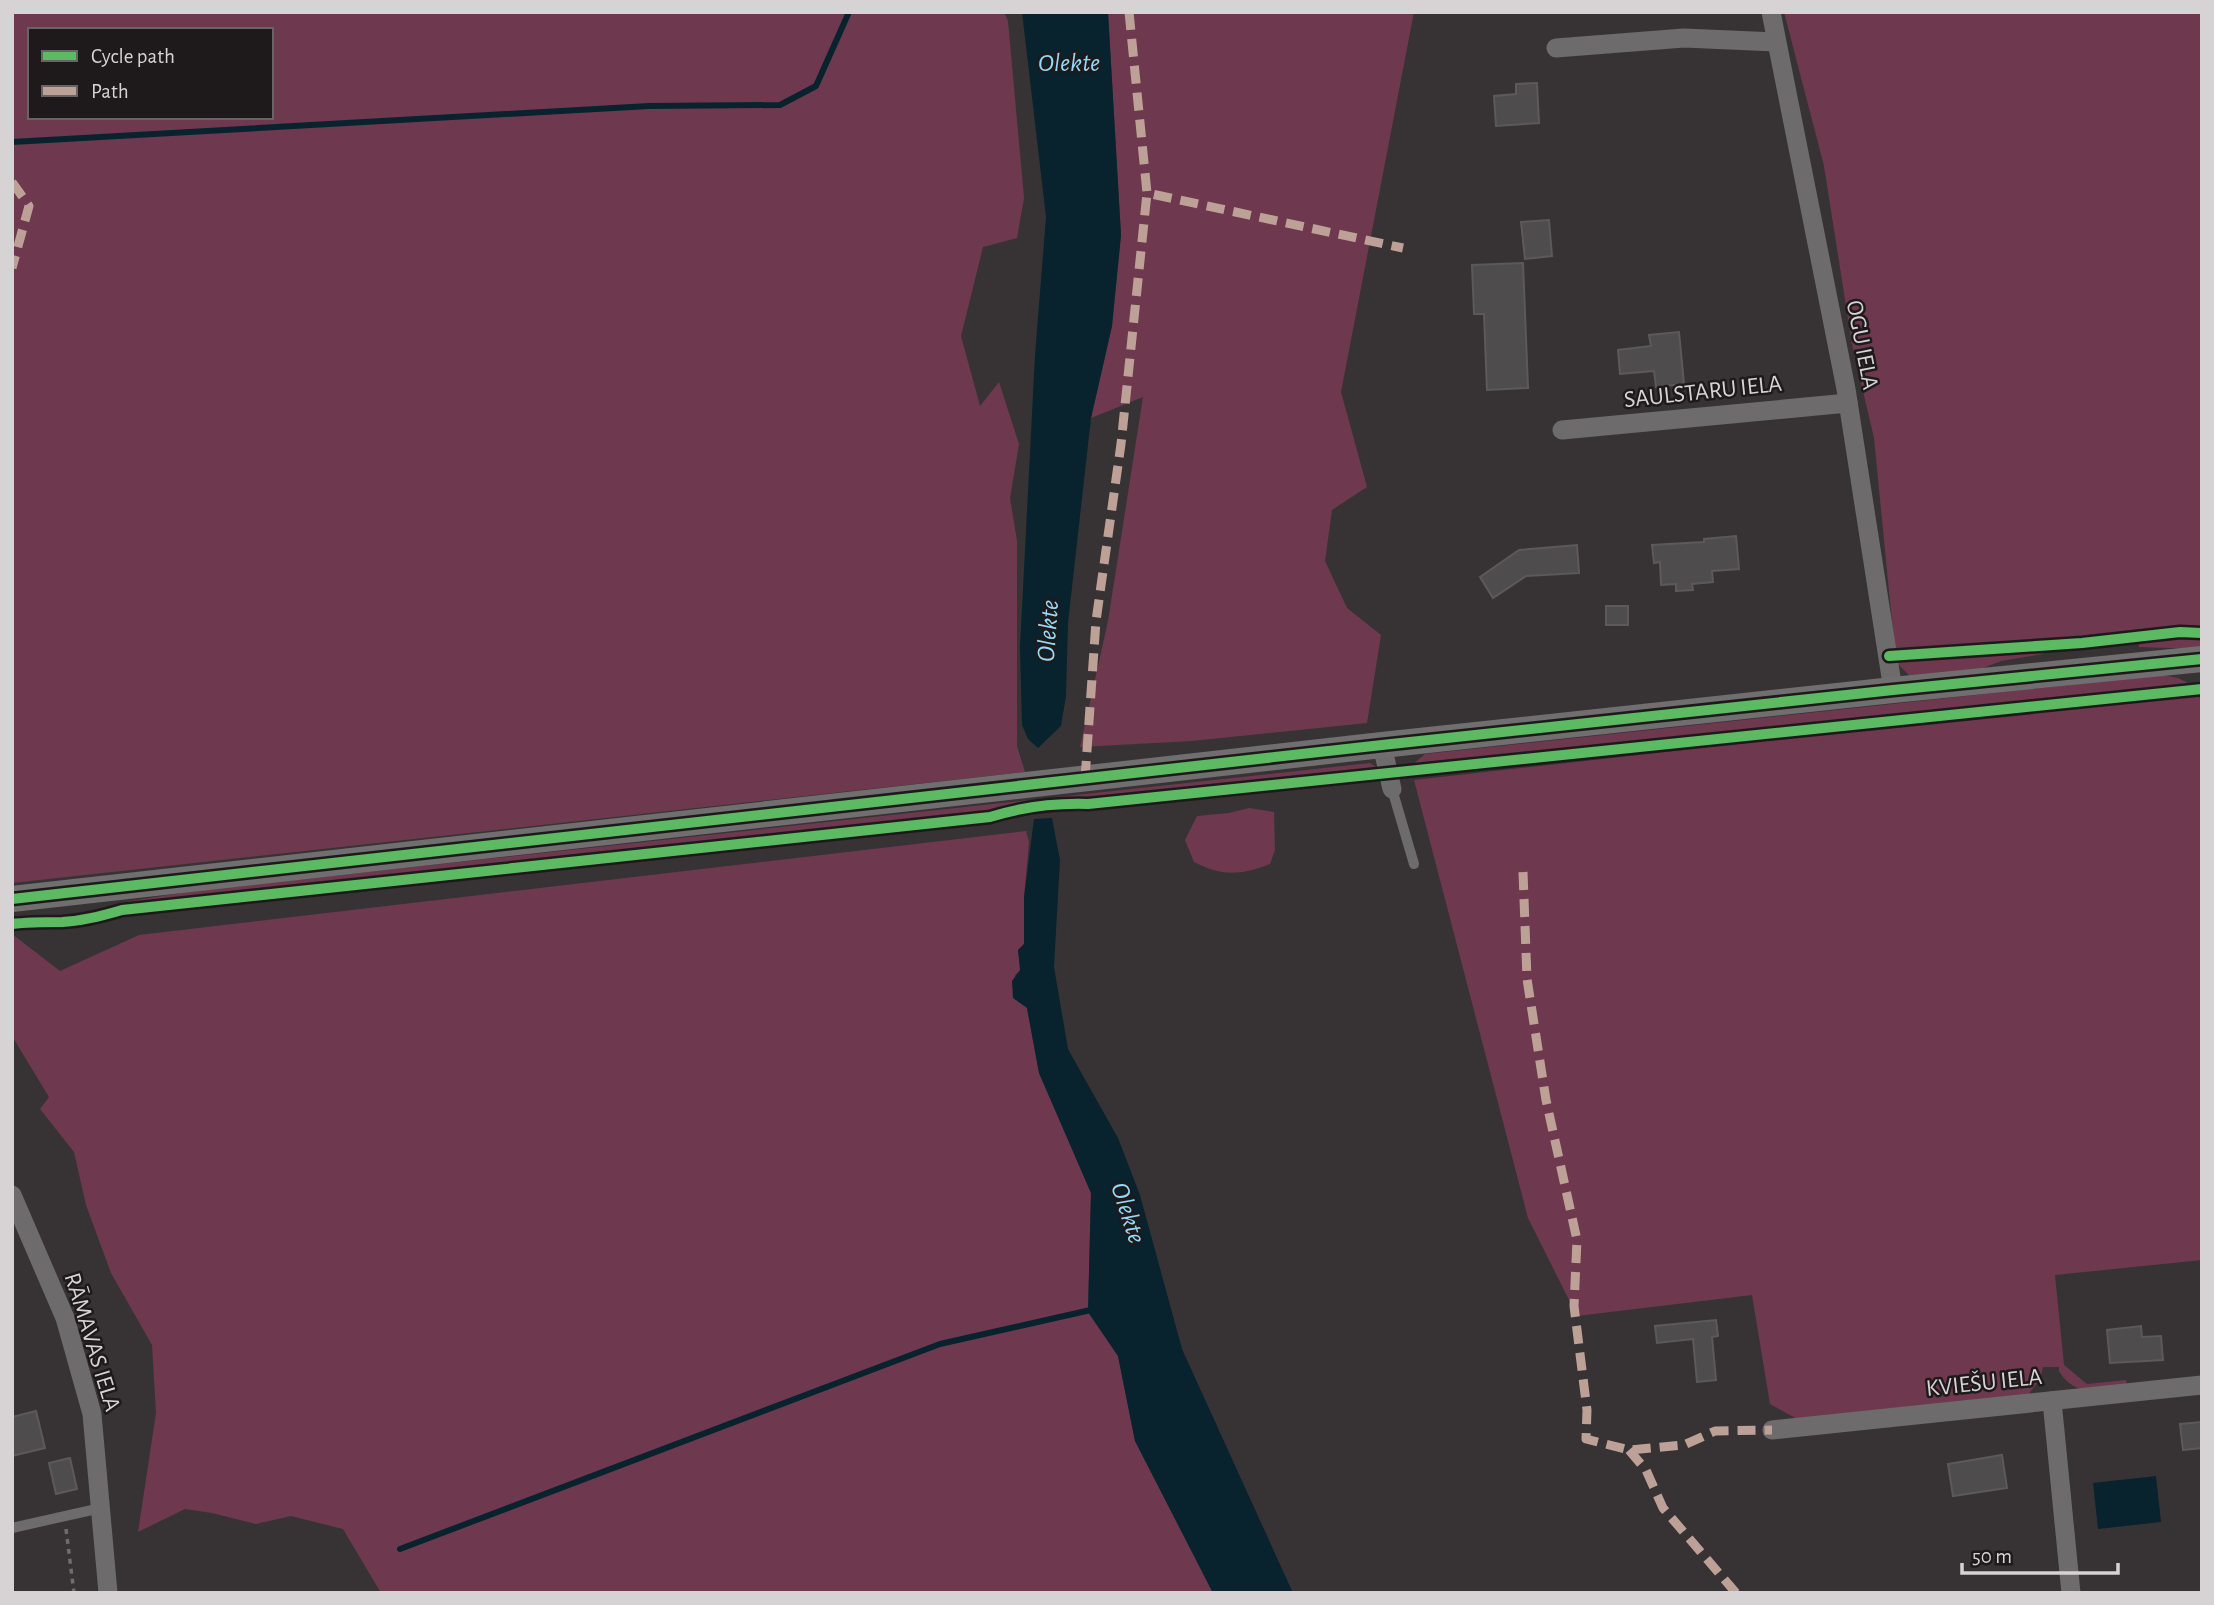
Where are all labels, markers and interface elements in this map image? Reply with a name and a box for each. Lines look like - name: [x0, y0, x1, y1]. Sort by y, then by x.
- legend: [28, 28, 273, 119]
- text: Cycle path: [91, 46, 175, 67]
- water label: Olekte: [1038, 50, 1100, 76]
- text: Path: [91, 81, 129, 102]
- street label: OGU IELA: [1842, 298, 1882, 392]
- street label: SAULSTARU IELA: [1623, 372, 1783, 412]
- water label: Olekte: [1033, 599, 1063, 663]
- water label: Olekte: [1106, 1179, 1150, 1247]
- street label: RĀMAVAS IELA: [60, 1270, 125, 1414]
- street label: KVIEŠU IELA: [1925, 1364, 2043, 1401]
- scale bar: [1962, 1532, 2118, 1576]
- text: 50 m: [1972, 1546, 2012, 1567]

